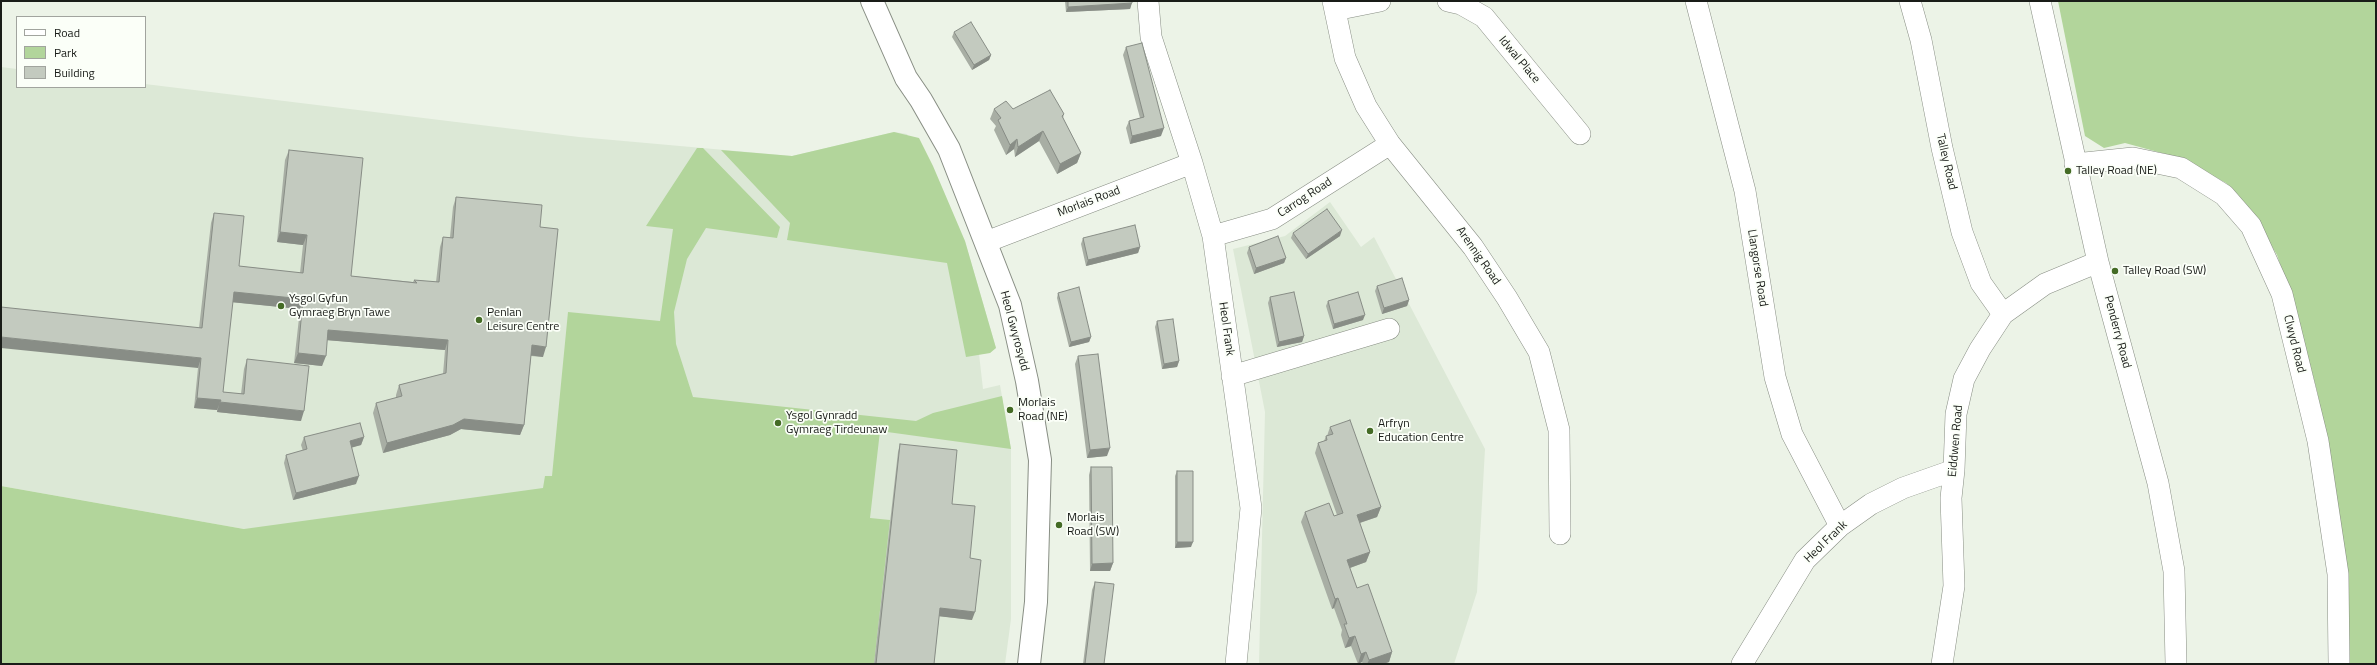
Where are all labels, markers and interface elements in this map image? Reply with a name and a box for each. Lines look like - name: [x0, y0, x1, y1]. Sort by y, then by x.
- legend: [16, 16, 146, 88]
- text: Road: [54, 23, 80, 42]
- street label: Idwal Place: [1495, 34, 1543, 86]
- text: Park: [54, 43, 77, 62]
- text: Building: [54, 63, 95, 82]
- street label: Talley Road: [1933, 133, 1959, 191]
- place label: Talley Road (NE): [2076, 164, 2157, 178]
- marker: Talley Road (NE): [2063, 166, 2073, 176]
- street label: Carrog Road: [1275, 175, 1335, 221]
- street label: Morlais Road: [1056, 183, 1122, 221]
- street label: Arennig Road: [1453, 224, 1503, 288]
- street label: Llangorse Road: [1744, 228, 1770, 308]
- place label: Talley Road (SW): [2123, 264, 2206, 278]
- marker: Talley Road (SW): [2110, 266, 2120, 276]
- street label: Heol Gwyrosydd: [996, 289, 1032, 373]
- place label: Ysgol Gyfun Gymraeg Bryn Tawe: [289, 292, 390, 320]
- street label: Penderry Road: [2100, 294, 2134, 370]
- marker: Ysgol Gyfun Gymraeg Bryn Tawe: [276, 301, 286, 311]
- street label: Heol Frank: [1215, 301, 1237, 357]
- place label: Penlan Leisure Centre: [487, 306, 559, 334]
- street label: Clwyd Road: [2280, 314, 2308, 374]
- marker: Penlan Leisure Centre: [474, 315, 484, 325]
- place label: Morlais Road (NE): [1018, 396, 1068, 424]
- street label: Eiddwen Road: [1946, 404, 1966, 478]
- marker: Morlais Road (NE): [1005, 405, 1015, 415]
- place label: Ysgol Gynradd Gymraeg Tirdeunaw: [786, 409, 887, 437]
- place label: Arfryn Education Centre: [1378, 417, 1464, 445]
- marker: Ysgol Gynradd Gymraeg Tirdeunaw: [773, 418, 783, 428]
- marker: Arfryn Education Centre: [1365, 426, 1375, 436]
- place label: Morlais Road (SW): [1067, 511, 1119, 539]
- street label: Heol Frank: [1801, 518, 1851, 566]
- marker: Morlais Road (SW): [1054, 520, 1064, 530]

